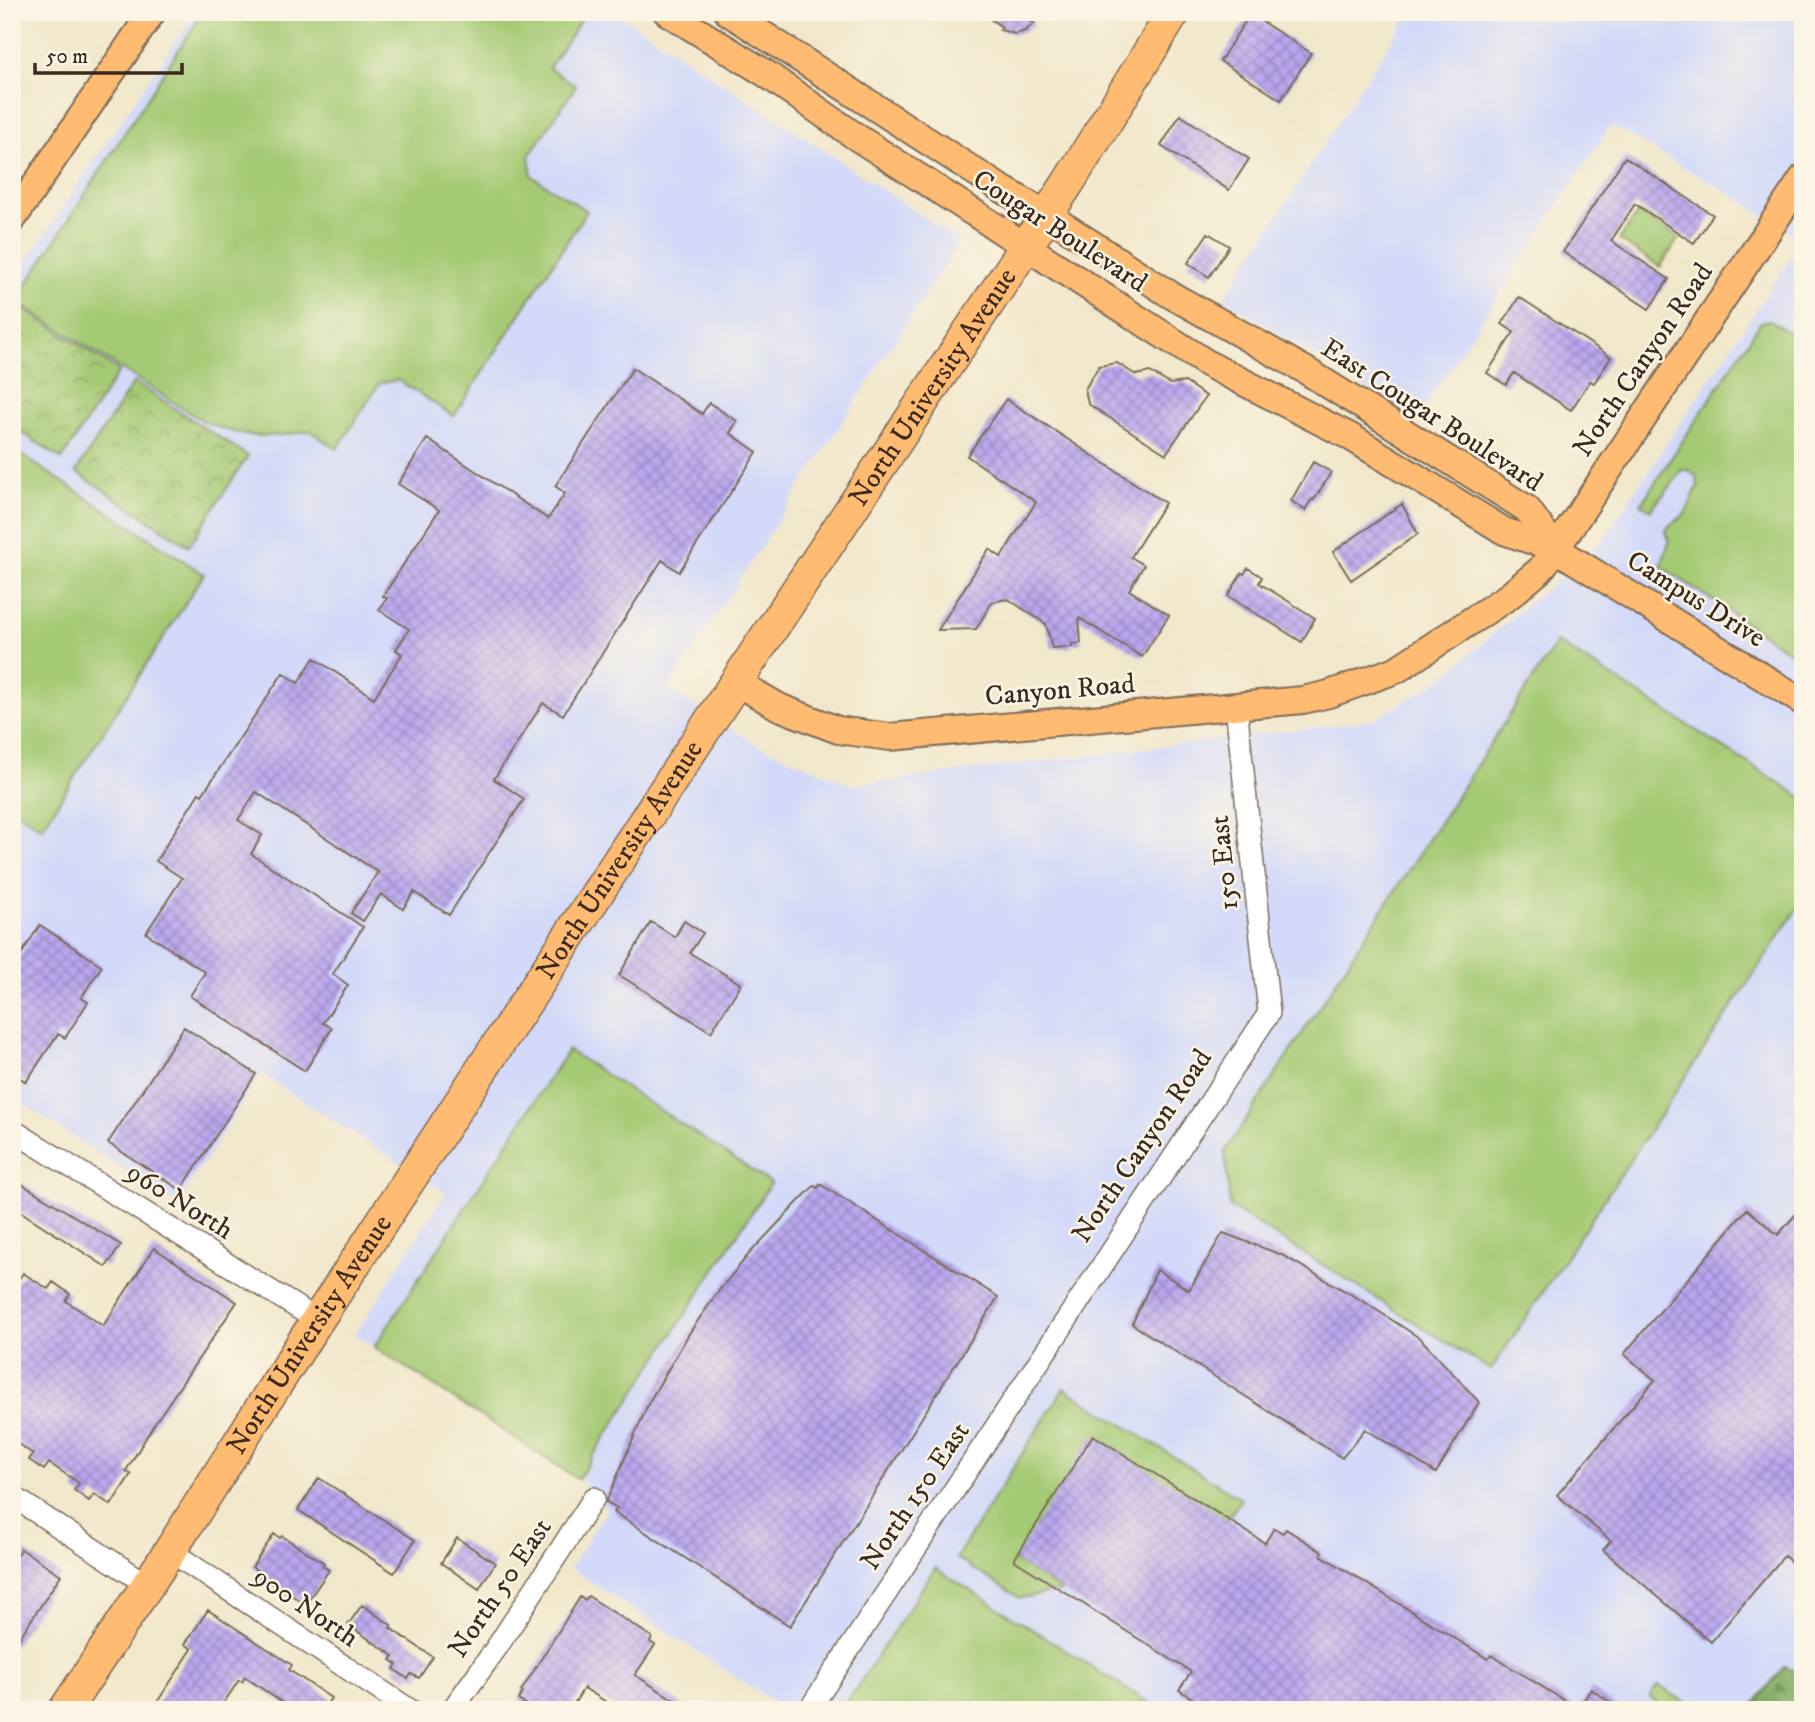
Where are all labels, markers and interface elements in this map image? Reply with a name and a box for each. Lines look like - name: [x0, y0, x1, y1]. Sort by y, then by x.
- scale bar: [35, 32, 182, 76]
- text: 50 m: [46, 44, 88, 70]
- street label: Cougar Boulevard: [966, 162, 1154, 300]
- street label: North Canyon Road: [1565, 256, 1721, 464]
- street label: North University Avenue: [841, 261, 1024, 513]
- street label: East Cougar Boulevard: [1315, 330, 1549, 500]
- street label: Campus Drive: [1620, 543, 1772, 655]
- street label: Canyon Road: [984, 666, 1136, 714]
- street label: North University Avenue: [528, 734, 710, 986]
- street label: 150 East: [1202, 814, 1246, 912]
- street label: North Canyon Road: [1064, 1042, 1220, 1250]
- street label: 960 North: [118, 1153, 240, 1248]
- street label: North University Avenue: [219, 1208, 399, 1461]
- street label: North 150 East: [853, 1415, 977, 1577]
- street label: North 50 East: [440, 1511, 560, 1665]
- street label: 900 North: [245, 1558, 366, 1655]

